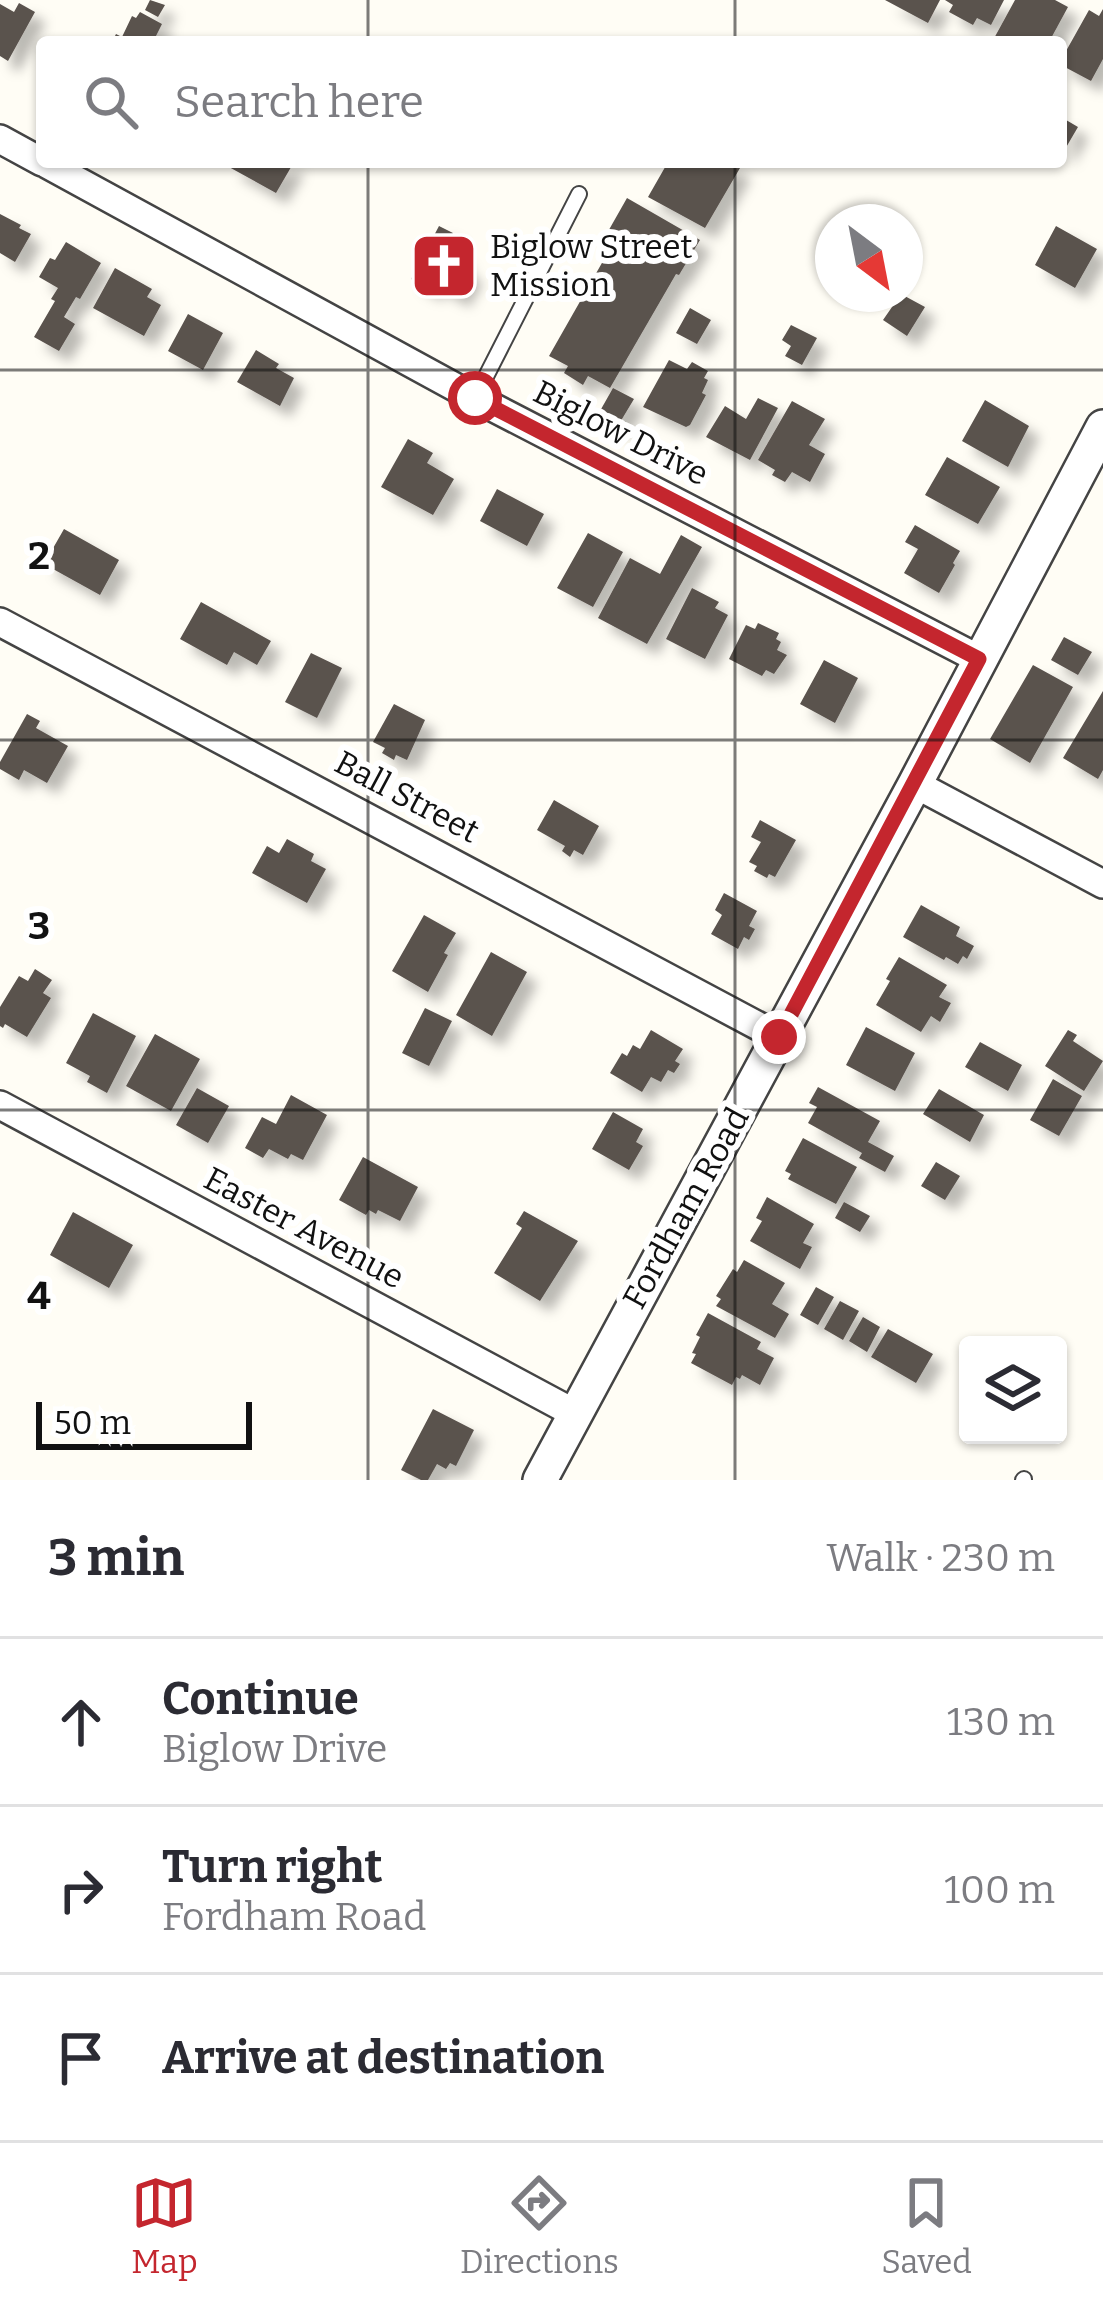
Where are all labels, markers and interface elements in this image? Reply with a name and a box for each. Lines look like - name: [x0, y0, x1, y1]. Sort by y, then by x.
- search box: [36, 36, 1067, 168]
- icon: search: [78, 69, 144, 135]
- text: Search here: [174, 75, 424, 129]
- north arrow: [815, 204, 923, 312]
- place label: Biglow Street Mission: [490, 227, 693, 305]
- church icon: Biglow Street Mission: [409, 231, 479, 301]
- route start: [448, 371, 502, 425]
- street label: Biglow Drive: [527, 372, 715, 494]
- text: 2: [28, 533, 50, 579]
- street label: Ball Street: [328, 742, 486, 852]
- text: 3: [28, 903, 50, 949]
- route end: [752, 1010, 806, 1064]
- street label: Fordham Road: [614, 1101, 758, 1315]
- street label: Easter Avenue: [197, 1159, 411, 1297]
- text: 4: [27, 1273, 51, 1319]
- map controls: [959, 1336, 1067, 1444]
- button: layers: [959, 1336, 1067, 1444]
- scale bar: [36, 1396, 252, 1449]
- text: 50 m: [54, 1403, 131, 1443]
- text: 3 min: [48, 1527, 184, 1589]
- text: Walk · 230 m: [826, 1535, 1055, 1581]
- text: Continue: [162, 1672, 359, 1726]
- icon: ahead: [48, 1689, 114, 1755]
- text: 130 m: [947, 1699, 1055, 1745]
- text: Biglow Drive: [162, 1726, 387, 1772]
- text: Turn right: [162, 1840, 382, 1894]
- icon: right: [48, 1857, 114, 1923]
- text: 100 m: [944, 1867, 1055, 1913]
- text: Fordham Road: [162, 1894, 426, 1940]
- icon: arrive: [48, 2025, 114, 2091]
- text: Arrive at destination: [162, 2031, 604, 2085]
- tab: Map: [131, 2170, 198, 2282]
- tab: Directions: [460, 2170, 619, 2282]
- tab: Saved: [881, 2170, 972, 2282]

